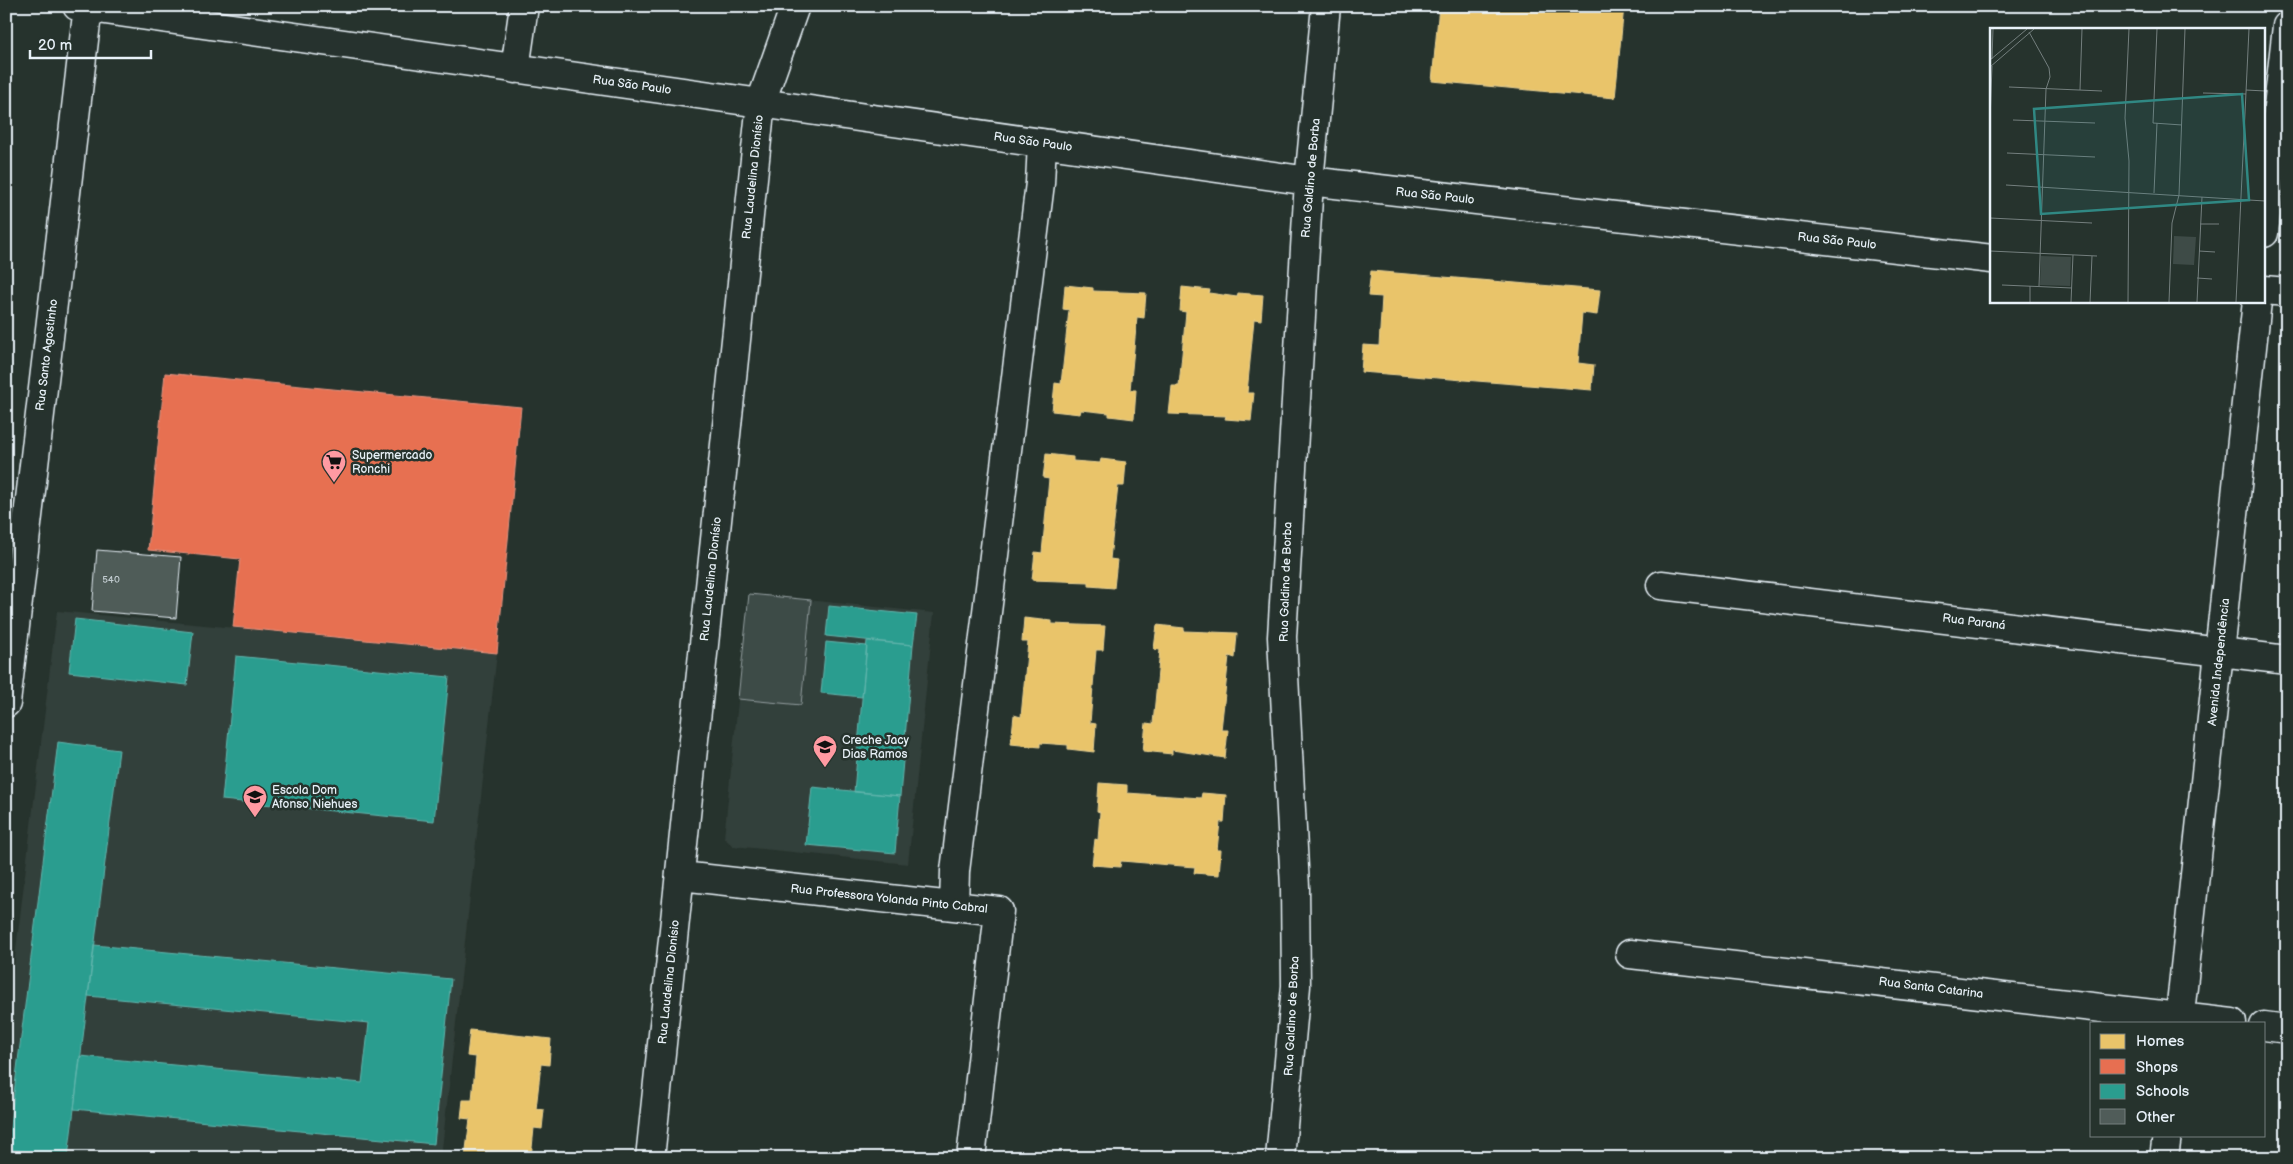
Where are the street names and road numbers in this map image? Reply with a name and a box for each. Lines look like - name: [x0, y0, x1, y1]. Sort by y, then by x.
- street label: Rua São Paulo: [592, 72, 672, 98]
- street label: Rua Laudelina Dionísio: [739, 114, 767, 240]
- street label: Rua Galdino de Borba: [1298, 117, 1324, 239]
- street label: Rua São Paulo: [993, 129, 1073, 155]
- street label: Rua São Paulo: [1395, 184, 1475, 208]
- street label: Rua São Paulo: [1797, 229, 1877, 253]
- street label: Rua Santo Agostinho: [33, 298, 61, 412]
- street label: Rua Laudelina Dionísio: [697, 516, 725, 642]
- street label: Rua Galdino de Borba: [1276, 521, 1296, 642]
- street label: Avenida Independência: [2205, 597, 2233, 727]
- street label: Rua Paraná: [1942, 611, 2007, 633]
- street label: Rua Professora Yolanda Pinto Cabral: [790, 881, 988, 917]
- street label: Rua Laudelina Dionísio: [655, 919, 683, 1045]
- street label: Rua Galdino de Borba: [1281, 955, 1303, 1076]
- street label: Rua Santa Catarina: [1878, 974, 1984, 1002]

